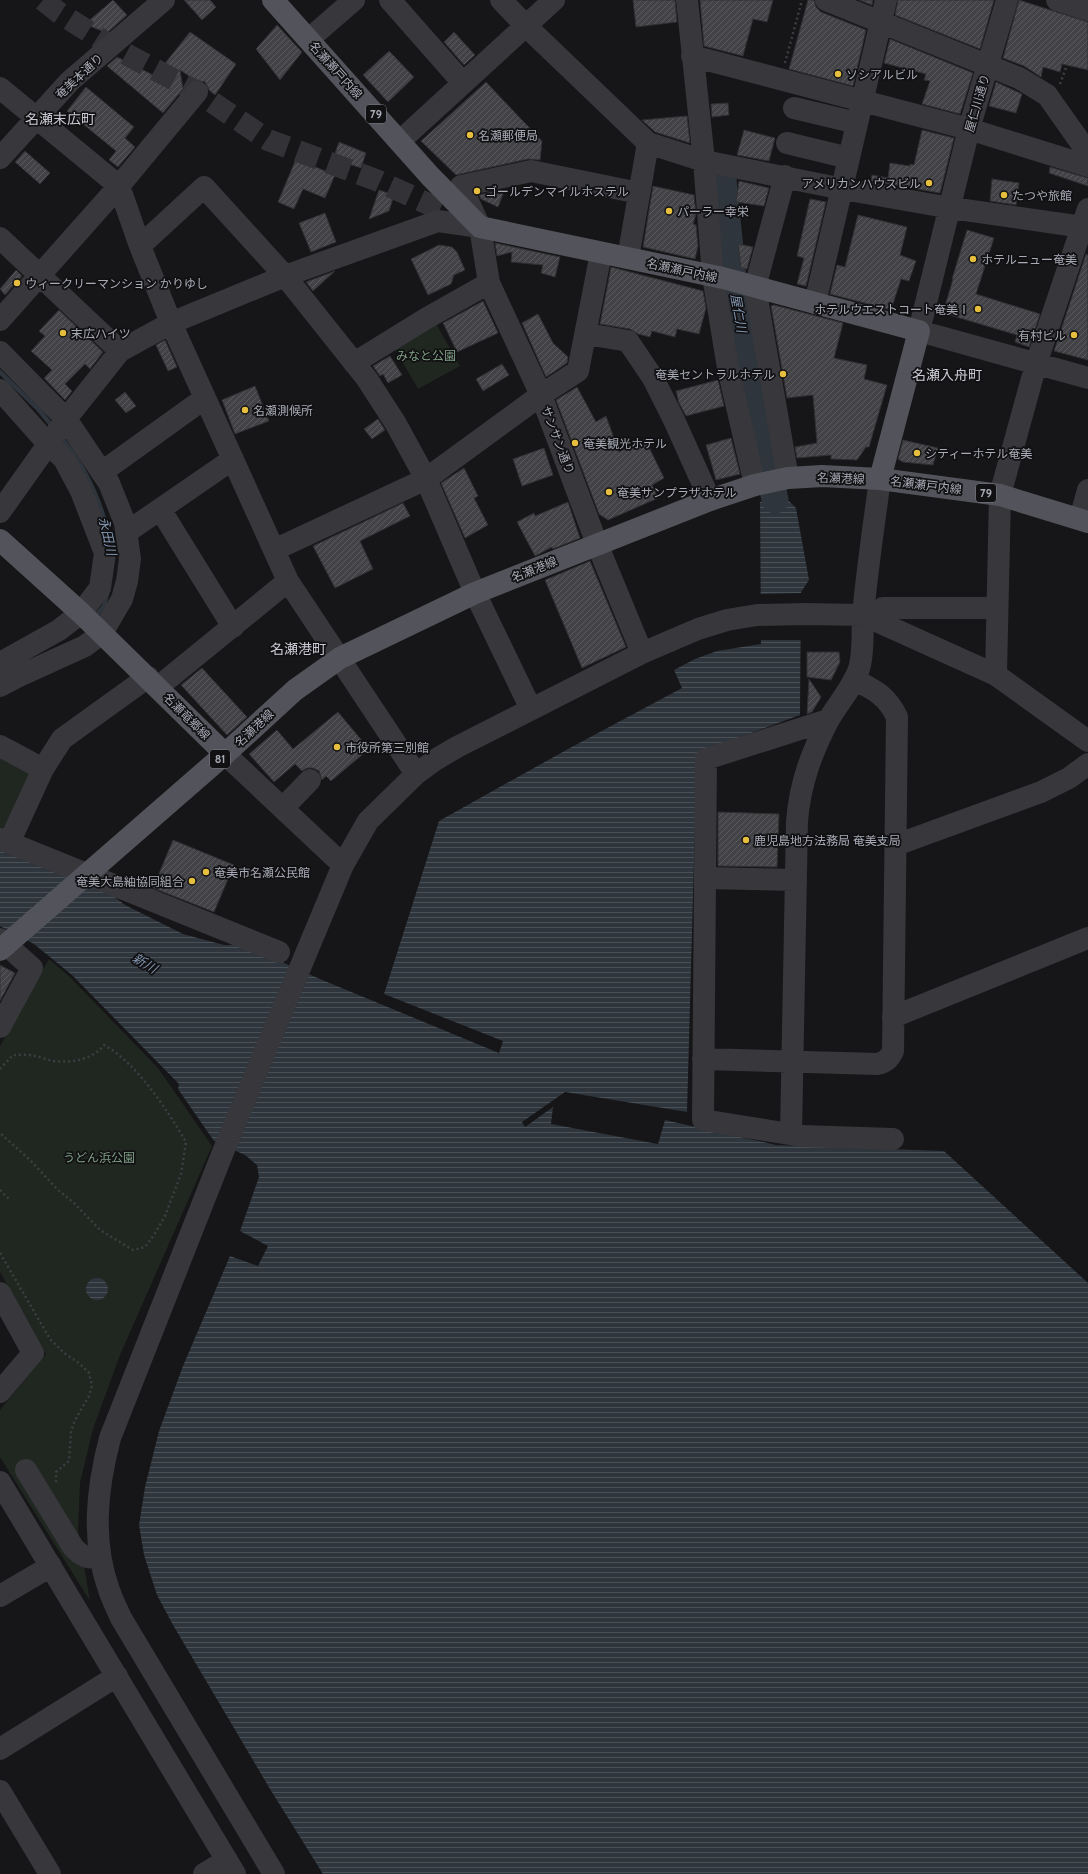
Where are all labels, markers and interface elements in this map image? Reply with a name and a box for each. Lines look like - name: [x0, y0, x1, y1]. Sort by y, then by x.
- street label: 名瀬瀬戸内線: [306, 38, 366, 102]
- street label: 奄美本通り: [52, 50, 106, 102]
- place label: ソシアルビル: [846, 67, 918, 82]
- marker: ソシアルビル: [833, 69, 843, 79]
- street label: 屋仁川通り: [962, 72, 992, 134]
- road number: 79: [366, 105, 386, 123]
- district label: 名瀬末広町: [25, 110, 95, 128]
- place label: 名瀬郵便局: [478, 128, 538, 143]
- marker: 名瀬郵便局: [465, 130, 475, 140]
- place label: アメリカンハウスビル: [802, 176, 921, 191]
- marker: アメリカンハウスビル: [924, 178, 934, 188]
- place label: ゴールデンマイルホステル: [485, 184, 629, 199]
- marker: ゴールデンマイルホステル: [472, 186, 482, 196]
- place label: たつや旅館: [1012, 188, 1072, 203]
- marker: たつや旅館: [999, 190, 1009, 200]
- place label: パーラー幸栄: [677, 204, 749, 219]
- marker: パーラー幸栄: [664, 206, 674, 216]
- place label: ホテルニュー奄美: [981, 252, 1077, 267]
- marker: ホテルニュー奄美: [968, 254, 978, 264]
- street label: 名瀬瀬戸内線: [645, 255, 719, 285]
- place label: ウィークリーマンション かりゆし: [25, 276, 208, 291]
- marker: ウィークリーマンション かりゆし: [12, 278, 22, 288]
- water label: 屋仁川: [728, 292, 751, 336]
- place label: ホテルウエストコート奄美Ⅰ: [814, 302, 970, 317]
- marker: ホテルウエストコート奄美Ⅰ: [973, 304, 983, 314]
- place label: 末広ハイツ: [71, 326, 131, 341]
- marker: 末広ハイツ: [58, 328, 68, 338]
- place label: 有村ビル: [1018, 328, 1066, 343]
- marker: 有村ビル: [1069, 330, 1079, 340]
- park label: みなと公園: [396, 348, 456, 363]
- district label: 名瀬入舟町: [912, 366, 982, 384]
- place label: 奄美セントラルホテル: [655, 367, 775, 382]
- marker: 奄美セントラルホテル: [778, 369, 788, 379]
- place label: 名瀬測候所: [253, 403, 313, 418]
- street label: サンサン通り: [538, 404, 578, 476]
- marker: 名瀬測候所: [240, 405, 250, 415]
- place label: 奄美観光ホテル: [583, 436, 667, 451]
- marker: 奄美観光ホテル: [570, 438, 580, 448]
- place label: シティーホテル奄美: [925, 446, 1032, 461]
- marker: シティーホテル奄美: [912, 448, 922, 458]
- street label: 名瀬港線: [817, 470, 865, 486]
- street label: 名瀬瀬戸内線: [889, 473, 963, 497]
- road number: 79: [976, 484, 996, 502]
- place label: 奄美サンプラザホテル: [617, 485, 737, 500]
- marker: 奄美サンプラザホテル: [604, 487, 614, 497]
- water label: 永田川: [96, 515, 121, 559]
- street label: 名瀬港線: [509, 553, 559, 585]
- district label: 名瀬港町: [270, 640, 326, 658]
- street label: 名瀬竜郷線: [160, 689, 214, 743]
- street label: 名瀬港線: [231, 706, 277, 750]
- place label: 市役所第三別館: [345, 740, 429, 755]
- marker: 市役所第三別館: [332, 742, 342, 752]
- road number: 81: [210, 750, 230, 768]
- place label: 鹿児島地方法務局 奄美支局: [754, 833, 901, 848]
- marker: 鹿児島地方法務局 奄美支局: [741, 835, 751, 845]
- place label: 奄美市名瀬公民館: [214, 865, 310, 880]
- marker: 奄美市名瀬公民館: [201, 867, 211, 877]
- place label: 奄美大島紬協同組合: [76, 874, 184, 889]
- marker: 奄美大島紬協同組合: [187, 876, 197, 886]
- water label: 新川: [130, 950, 162, 977]
- park label: うどん浜公園: [63, 1150, 135, 1165]

